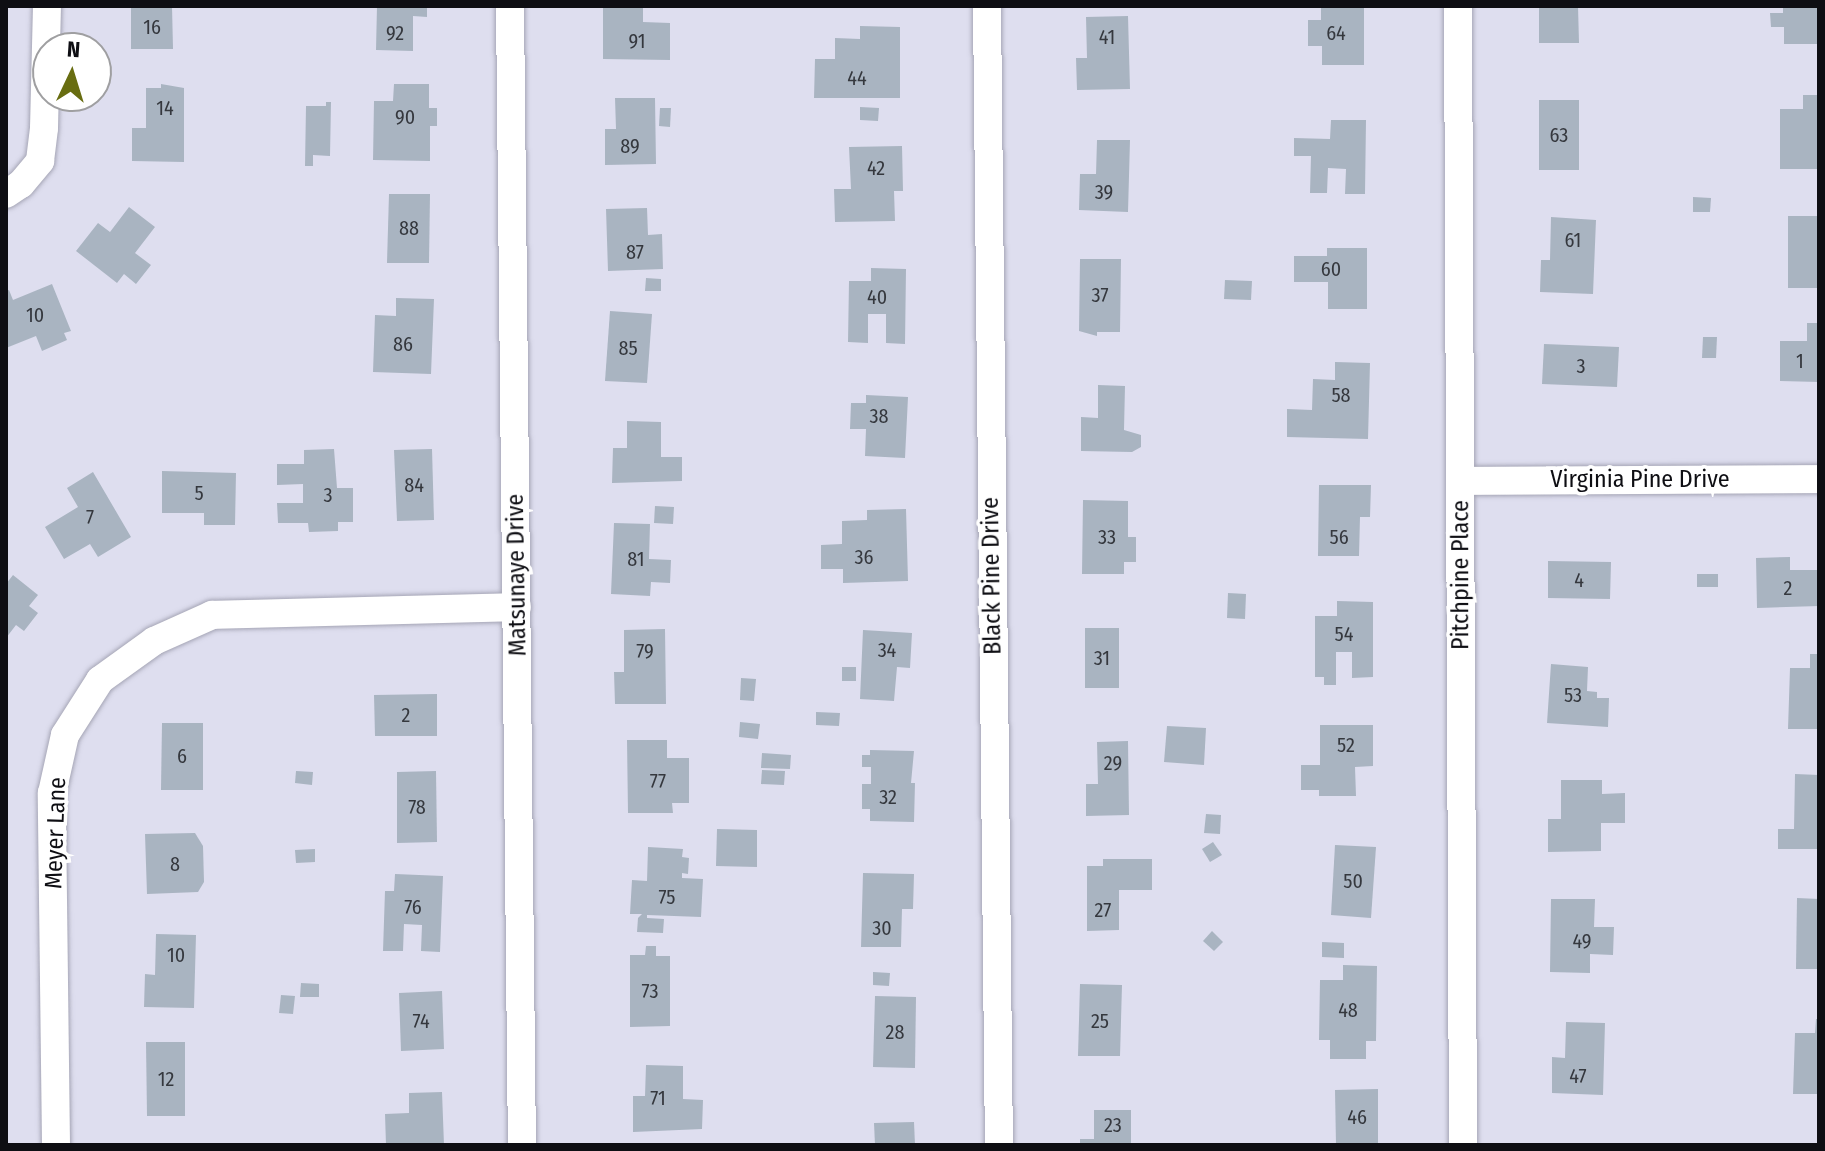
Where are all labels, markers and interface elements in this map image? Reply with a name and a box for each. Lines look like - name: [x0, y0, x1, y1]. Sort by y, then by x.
- house number: 16: [143, 15, 161, 39]
- house number: 92: [386, 21, 404, 45]
- house number: 64: [1326, 21, 1346, 45]
- house number: 41: [1099, 25, 1115, 49]
- house number: 91: [628, 29, 646, 53]
- north arrow: [32, 32, 112, 112]
- text: N: [66, 36, 81, 63]
- house number: 44: [847, 66, 867, 90]
- house number: 14: [156, 96, 174, 120]
- house number: 90: [395, 105, 415, 129]
- house number: 63: [1550, 123, 1568, 147]
- house number: 89: [620, 134, 640, 158]
- house number: 42: [867, 156, 885, 180]
- house number: 39: [1095, 180, 1113, 204]
- house number: 88: [399, 216, 419, 240]
- house number: 61: [1565, 228, 1581, 252]
- house number: 87: [626, 240, 644, 264]
- house number: 60: [1321, 257, 1341, 281]
- house number: 37: [1091, 283, 1109, 307]
- house number: 40: [867, 285, 887, 309]
- house number: 10: [26, 303, 44, 327]
- house number: 86: [393, 332, 413, 356]
- house number: 85: [618, 336, 638, 360]
- house number: 1: [1796, 349, 1804, 373]
- house number: 3: [1576, 354, 1586, 378]
- house number: 58: [1331, 383, 1351, 407]
- house number: 38: [869, 404, 889, 428]
- street label: Virginia Pine Drive: [1550, 466, 1730, 494]
- house number: 84: [404, 473, 424, 497]
- house number: 5: [194, 481, 204, 505]
- house number: 3: [323, 483, 333, 507]
- street label: Matsunaye Drive: [501, 494, 533, 656]
- street label: Black Pine Drive: [976, 497, 1008, 655]
- street label: Pitchpine Place: [1447, 500, 1475, 650]
- house number: 7: [86, 505, 94, 529]
- house number: 33: [1098, 525, 1116, 549]
- house number: 56: [1329, 525, 1349, 549]
- house number: 36: [855, 545, 873, 569]
- house number: 81: [627, 547, 645, 571]
- house number: 4: [1574, 568, 1584, 592]
- house number: 2: [1784, 576, 1792, 600]
- house number: 54: [1335, 622, 1353, 646]
- house number: 34: [878, 638, 896, 662]
- house number: 79: [636, 639, 654, 663]
- house number: 31: [1094, 646, 1110, 670]
- house number: 53: [1564, 683, 1582, 707]
- house number: 2: [402, 703, 410, 727]
- house number: 52: [1337, 733, 1355, 757]
- house number: 6: [177, 744, 187, 768]
- house number: 29: [1104, 751, 1122, 775]
- house number: 77: [650, 769, 666, 793]
- street label: Meyer Lane: [40, 777, 72, 889]
- house number: 32: [879, 785, 897, 809]
- house number: 78: [408, 795, 426, 819]
- house number: 8: [170, 852, 180, 876]
- house number: 50: [1343, 869, 1363, 893]
- house number: 75: [659, 885, 675, 909]
- house number: 76: [404, 895, 422, 919]
- house number: 27: [1095, 898, 1111, 922]
- house number: 30: [872, 916, 892, 940]
- house number: 49: [1572, 929, 1592, 953]
- house number: 10: [167, 943, 185, 967]
- house number: 73: [642, 979, 658, 1003]
- house number: 48: [1338, 998, 1358, 1022]
- house number: 74: [412, 1009, 430, 1033]
- house number: 25: [1091, 1009, 1109, 1033]
- house number: 28: [886, 1020, 904, 1044]
- house number: 47: [1569, 1064, 1587, 1088]
- house number: 12: [158, 1067, 174, 1091]
- house number: 71: [650, 1086, 666, 1110]
- house number: 46: [1347, 1105, 1367, 1129]
- house number: 23: [1104, 1113, 1122, 1137]

